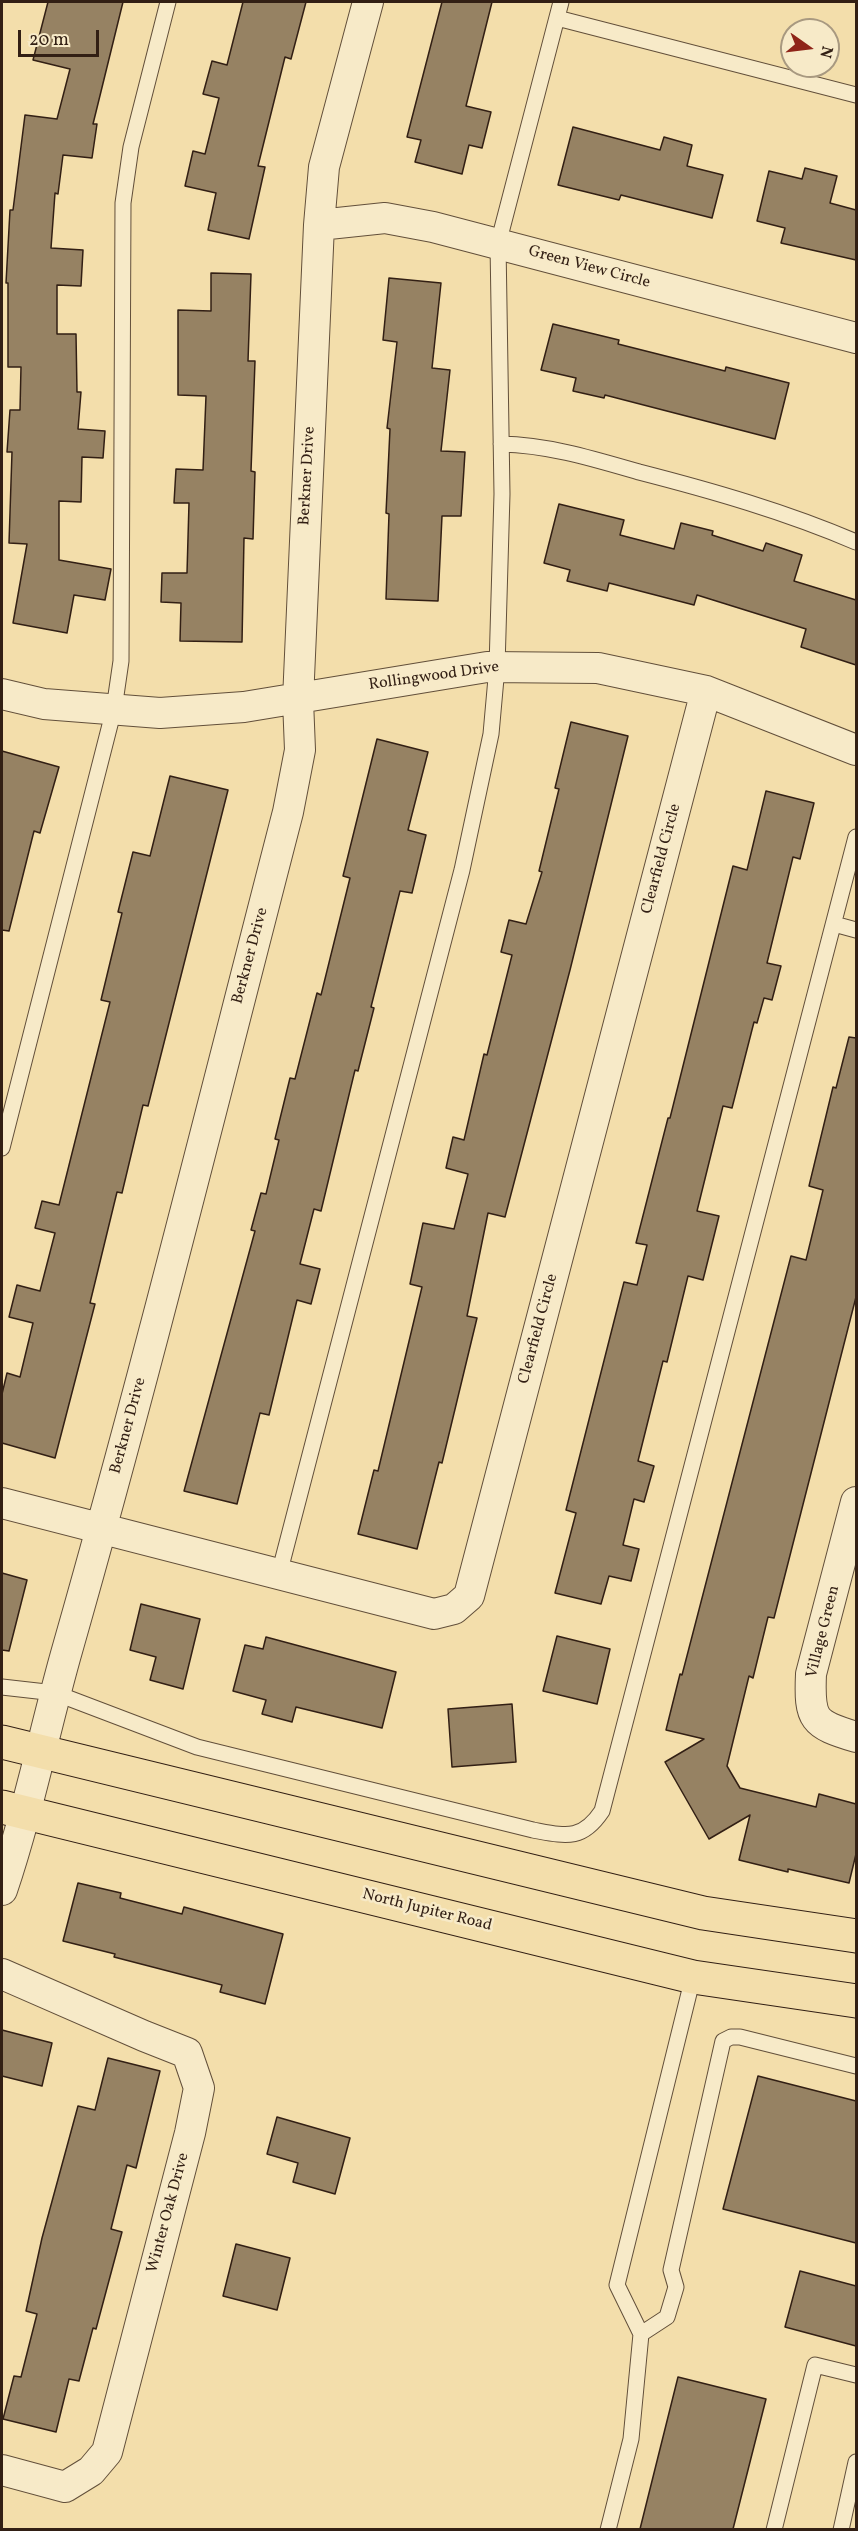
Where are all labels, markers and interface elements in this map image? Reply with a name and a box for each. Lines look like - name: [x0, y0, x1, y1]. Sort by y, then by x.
- scale bar: [21, 18, 102, 56]
- north arrow: [780, 18, 840, 78]
- text: 20 m: [29, 28, 69, 53]
- text: N: [813, 44, 838, 60]
- street label: Green View Circle: [526, 242, 652, 294]
- street label: Berkner Drive: [296, 426, 320, 526]
- street label: Rollingwood Drive: [367, 658, 501, 696]
- street label: Clearfield Circle: [638, 802, 686, 916]
- street label: Berkner Drive: [229, 906, 273, 1006]
- street label: Clearfield Circle: [515, 1272, 563, 1386]
- street label: Berkner Drive: [107, 1376, 151, 1476]
- street label: Village Green: [803, 1584, 845, 1680]
- street label: North Jupiter Road: [360, 1886, 494, 1936]
- street label: Winter Oak Drive: [144, 2151, 194, 2275]

